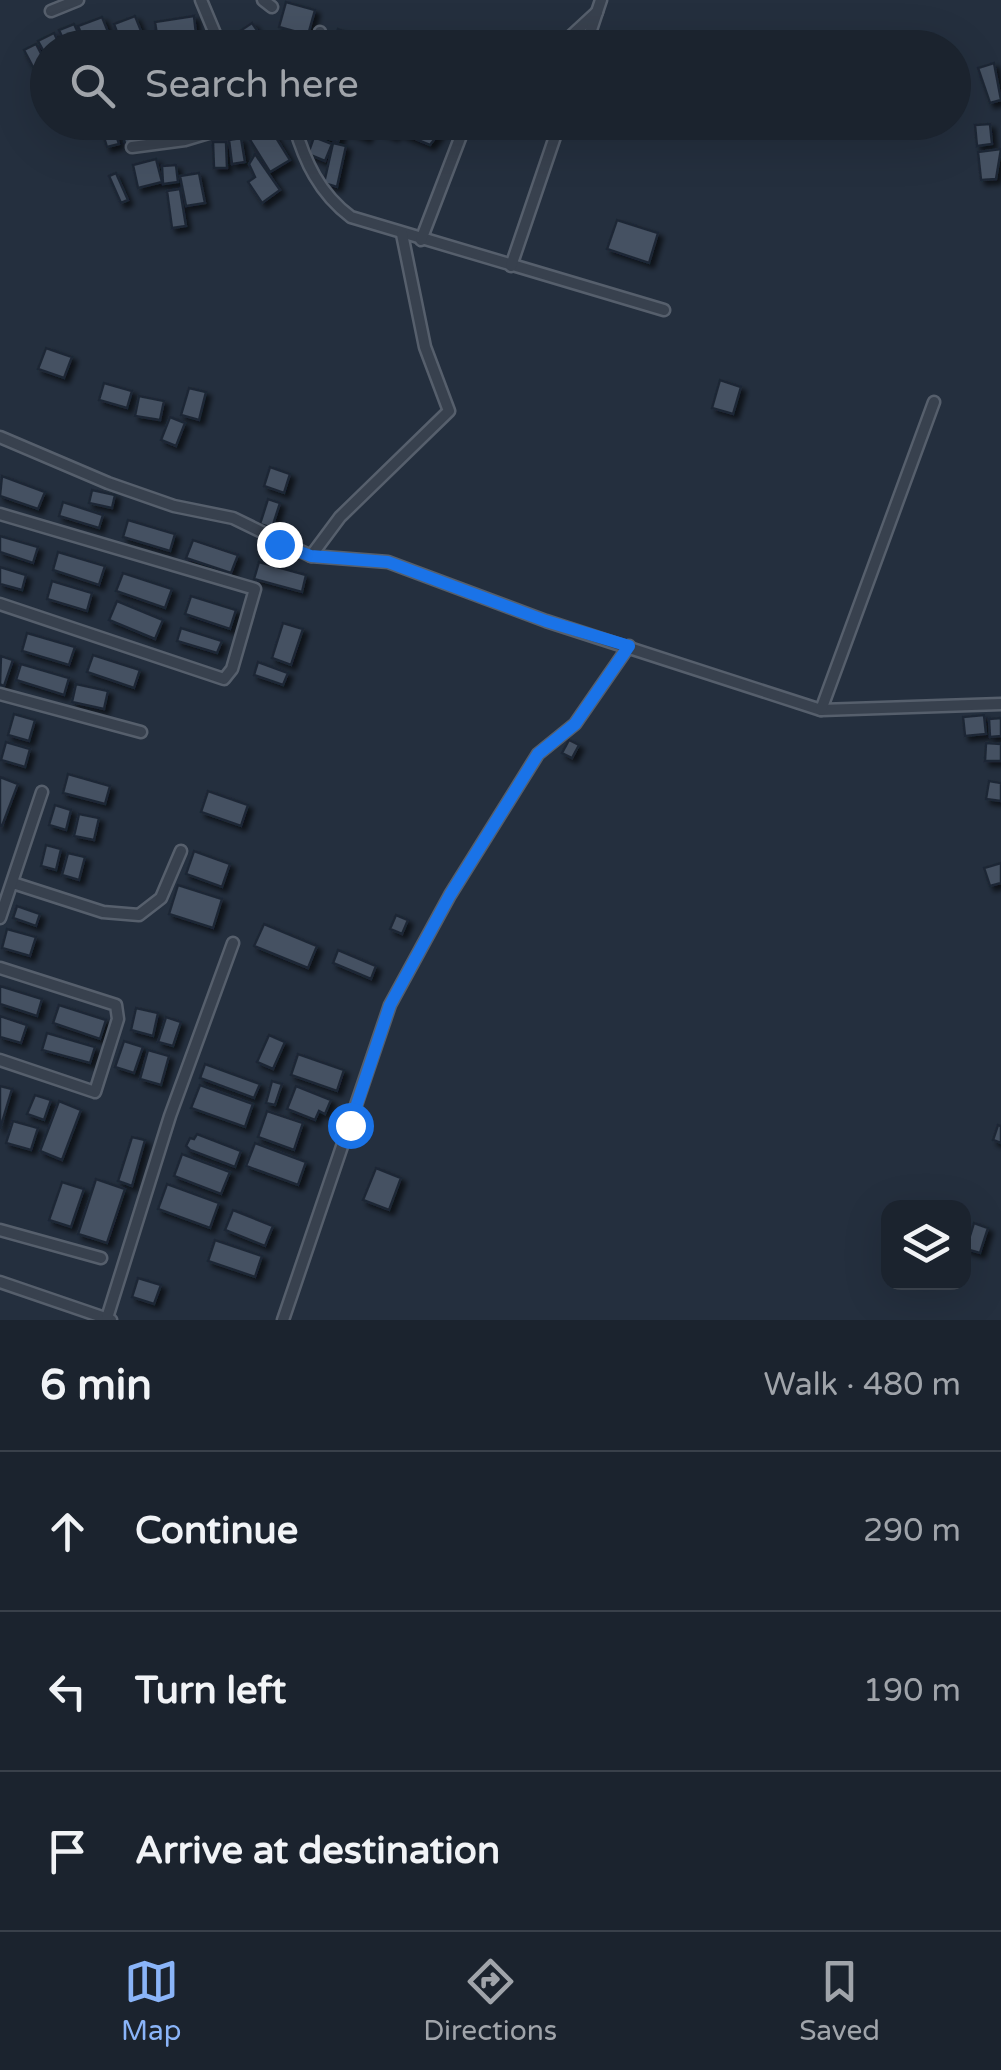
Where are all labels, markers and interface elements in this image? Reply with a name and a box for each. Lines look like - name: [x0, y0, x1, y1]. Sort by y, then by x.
- search box: [30, 30, 971, 140]
- icon: search: [65, 58, 120, 113]
- text: Search here: [145, 62, 359, 108]
- route end: [257, 522, 303, 568]
- route start: [328, 1103, 374, 1149]
- map controls: [881, 1200, 971, 1290]
- button: layers: [881, 1200, 971, 1290]
- text: 6 min: [40, 1360, 152, 1411]
- text: Walk · 480 m: [764, 1366, 961, 1404]
- icon: ahead: [40, 1504, 95, 1559]
- text: Continue: [135, 1508, 298, 1554]
- text: 290 m: [863, 1512, 961, 1550]
- icon: left: [40, 1664, 95, 1719]
- text: Turn left: [135, 1668, 286, 1714]
- text: 190 m: [863, 1672, 961, 1710]
- icon: arrive: [40, 1824, 95, 1879]
- text: Arrive at destination: [135, 1828, 500, 1874]
- tab: Map: [121, 1954, 181, 2048]
- tab: Directions: [423, 1954, 557, 2048]
- tab: Saved: [799, 1954, 880, 2048]

